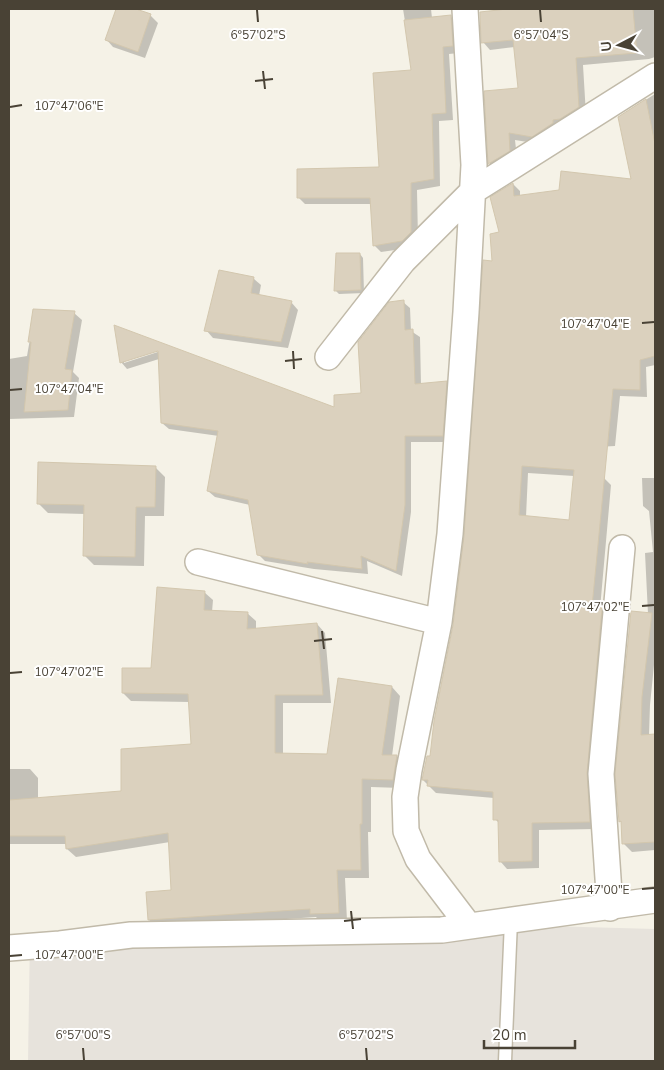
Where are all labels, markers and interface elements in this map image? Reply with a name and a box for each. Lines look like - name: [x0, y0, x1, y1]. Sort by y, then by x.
- north arrow: [594, 20, 644, 70]
- text: 6°57'02"S: [230, 27, 286, 43]
- text: 6°57'04"S: [513, 27, 569, 43]
- text: U: [597, 40, 617, 52]
- text: 107°47'06"E: [34, 98, 104, 114]
- text: 107°47'04"E: [560, 316, 630, 332]
- text: 107°47'04"E: [34, 381, 104, 397]
- text: 107°47'02"E: [560, 599, 630, 615]
- text: 107°47'02"E: [34, 664, 104, 680]
- text: 107°47'00"E: [560, 882, 630, 898]
- text: 107°47'00"E: [34, 947, 104, 963]
- scale bar: [484, 1018, 575, 1050]
- text: 20 m: [492, 1025, 527, 1045]
- text: 6°57'00"S: [55, 1027, 111, 1043]
- text: 6°57'02"S: [338, 1027, 394, 1043]

